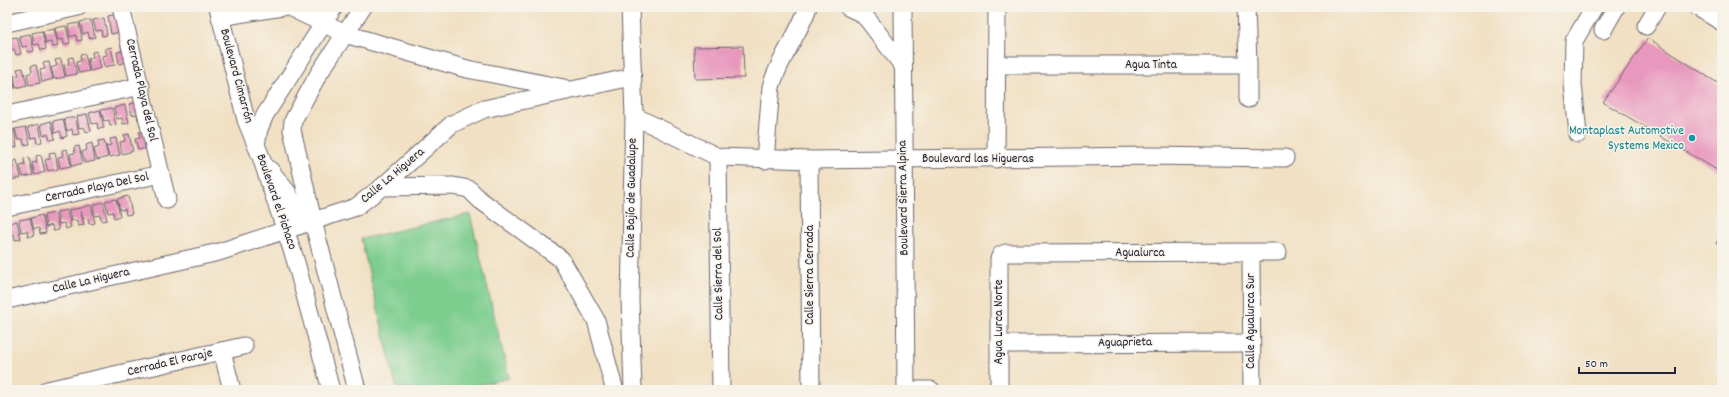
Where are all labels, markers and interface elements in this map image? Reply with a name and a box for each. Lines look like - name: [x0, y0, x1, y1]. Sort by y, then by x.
- street label: Boulevard Cimarrón: [214, 27, 258, 125]
- street label: Cerrada Playa del Sol: [120, 37, 162, 143]
- street label: Agua Tinta: [1125, 56, 1178, 75]
- place label: Montaplast Automotive Systems Mexico: [1569, 122, 1684, 156]
- marker: Montaplast Automotive Systems Mexico: [1687, 133, 1697, 143]
- street label: Calle Bajío de Guadalupe: [621, 138, 643, 258]
- street label: Boulevard Sierra Alpina: [893, 139, 915, 256]
- street label: Calle La Higuera: [357, 143, 430, 209]
- street label: Boulevard las Higueras: [922, 150, 1034, 169]
- street label: Boulevard el Pichaco: [251, 152, 301, 253]
- street label: Cerrada Playa Del Sol: [43, 168, 151, 208]
- street label: Calle Sierra Cerrada: [801, 224, 820, 325]
- street label: Calle Sierra del Sol: [709, 228, 729, 320]
- street label: Agualurca: [1115, 244, 1166, 263]
- street label: Calle La Higuera: [50, 263, 132, 299]
- street label: Calle Agualurca Sur: [1242, 273, 1261, 369]
- street label: Agua Lurca Norte: [990, 279, 1009, 365]
- street label: Aguaprieta: [1098, 333, 1153, 353]
- street label: Cerrada El Paraje: [125, 344, 215, 382]
- scale bar: [1579, 349, 1675, 375]
- text: 50 m: [1585, 356, 1608, 373]

